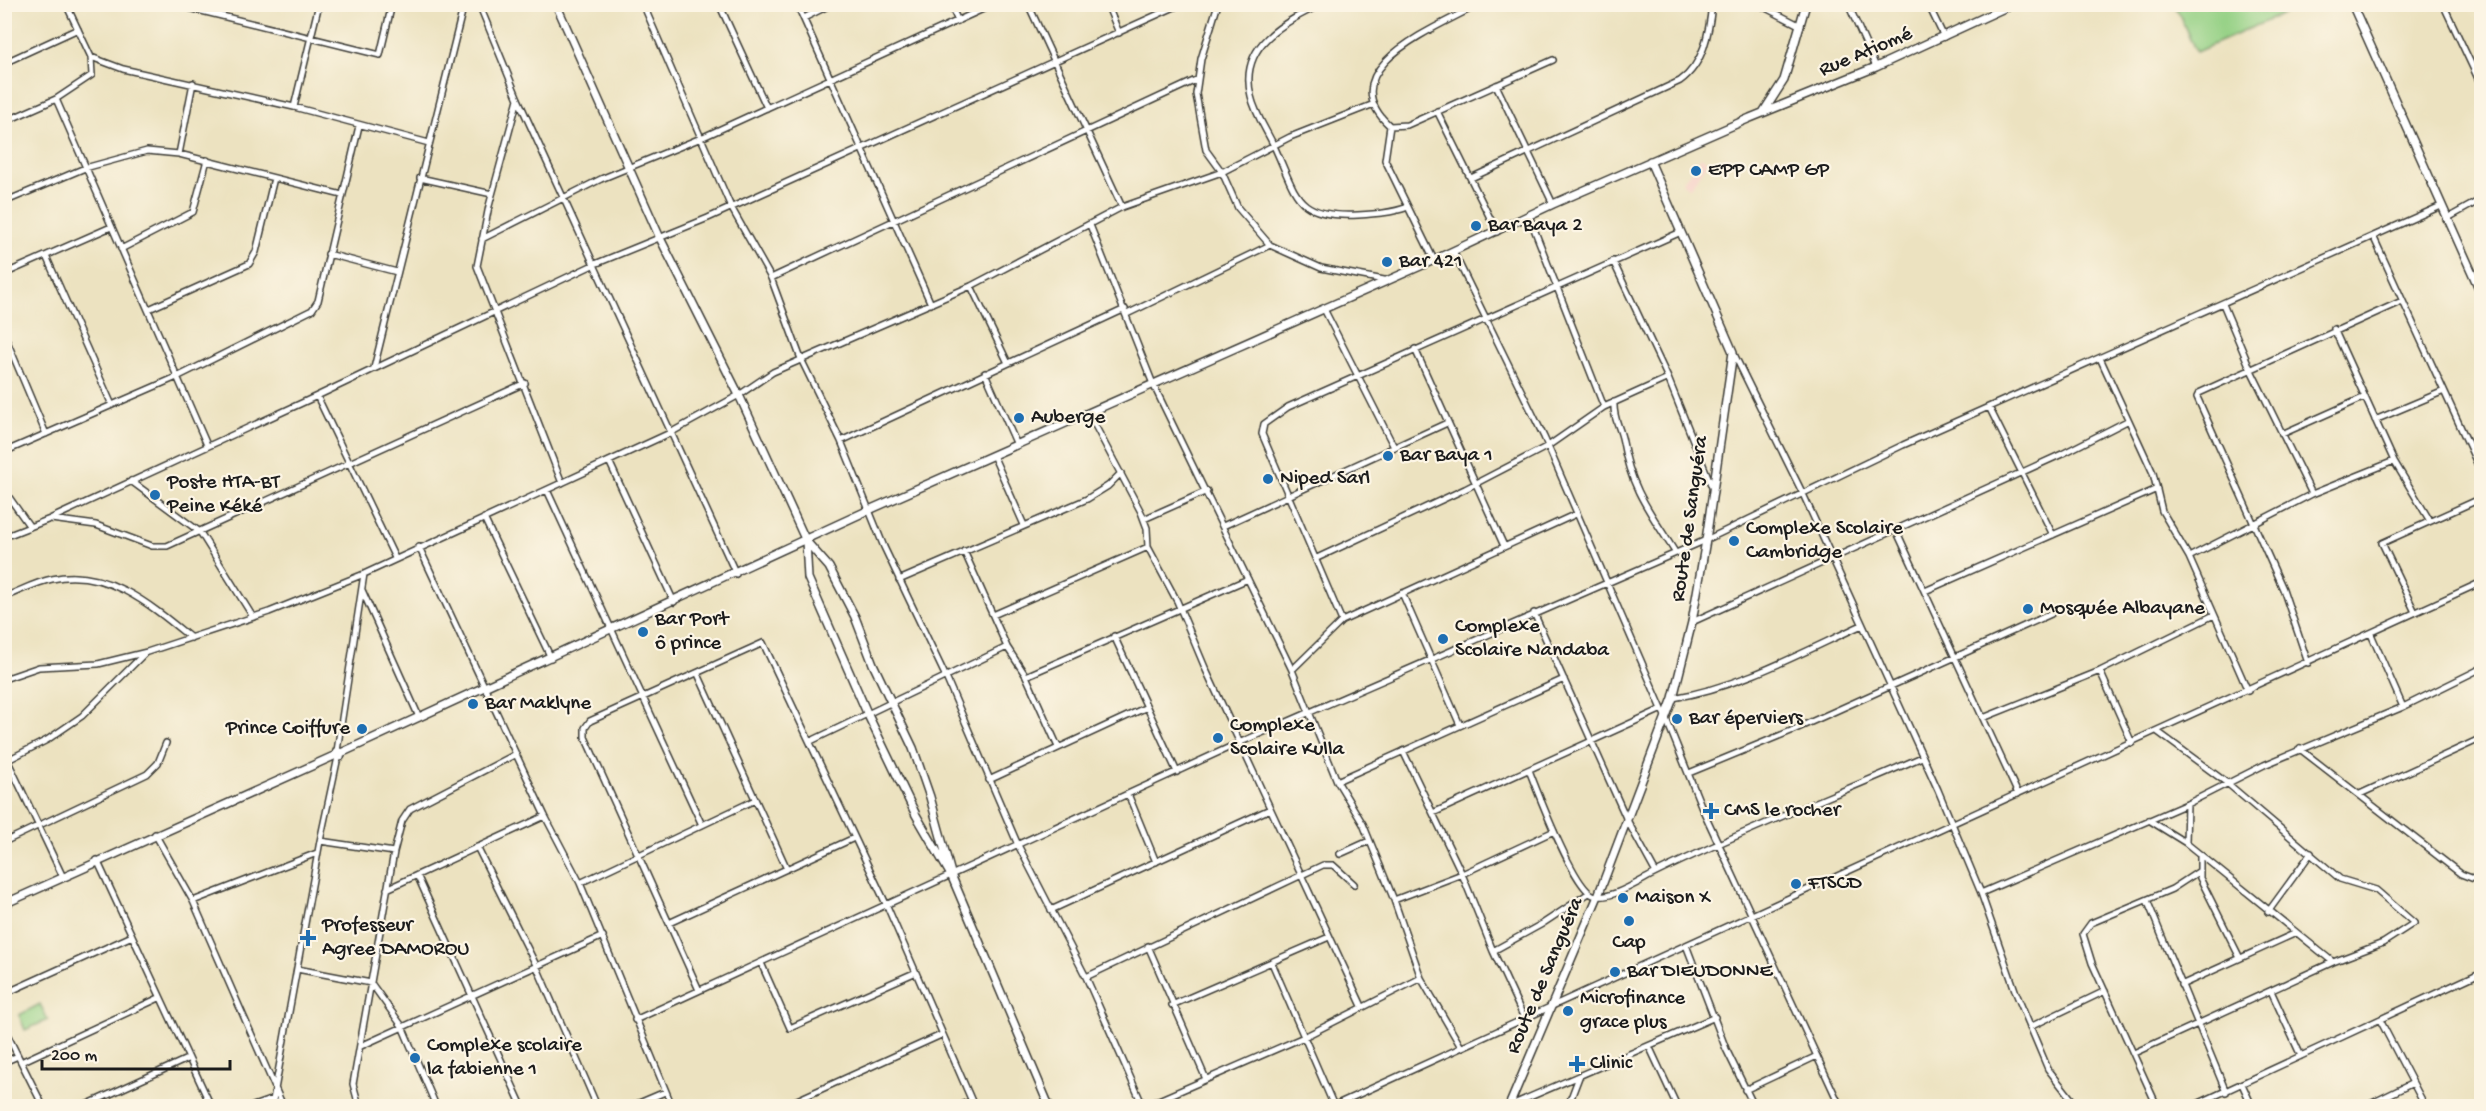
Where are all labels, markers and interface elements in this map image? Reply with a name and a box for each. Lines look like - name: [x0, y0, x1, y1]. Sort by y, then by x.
- street label: Rue Atiomé: [1816, 22, 1917, 84]
- place label: EPP CAMP GP: [1708, 159, 1829, 184]
- marker: EPP CAMP GP: [1689, 164, 1703, 178]
- place label: Bar Baya 2: [1487, 214, 1582, 239]
- marker: Bar Baya 2: [1469, 219, 1483, 233]
- place label: Bar 421: [1398, 250, 1463, 275]
- marker: Bar 421: [1380, 255, 1394, 269]
- place label: Auberge: [1031, 406, 1107, 431]
- marker: Auberge: [1012, 411, 1026, 425]
- street label: Route de Sanguéra: [1667, 433, 1715, 604]
- place label: Bar Baya 1: [1399, 444, 1493, 469]
- marker: Bar Baya 1: [1381, 449, 1395, 463]
- place label: Niped Sarl: [1280, 467, 1370, 492]
- place label: Poste HTA-BT Peine Kéké: [166, 471, 280, 520]
- marker: Niped Sarl: [1261, 472, 1275, 486]
- marker: Poste HTA-BT Peine Kéké: [148, 488, 162, 502]
- place label: Complexe Scolaire Cambridge: [1746, 517, 1904, 566]
- marker: Complexe Scolaire Cambridge: [1727, 534, 1741, 548]
- place label: Mosquée Albayane: [2040, 597, 2206, 622]
- marker: Mosquée Albayane: [2021, 602, 2035, 616]
- place label: Bar Port ô prince: [654, 608, 731, 657]
- place label: Complexe Scolaire Nandaba: [1455, 615, 1610, 664]
- marker: Bar Port ô prince: [636, 625, 650, 639]
- marker: Complexe Scolaire Nandaba: [1436, 632, 1450, 646]
- place label: Bar Maklyne: [484, 692, 592, 717]
- marker: Bar Maklyne: [466, 697, 480, 711]
- place label: Bar éperviers: [1688, 707, 1804, 732]
- marker: Bar éperviers: [1670, 712, 1684, 726]
- place label: Complexe Scolaire Kulla: [1230, 714, 1346, 763]
- place label: Prince Coiffure: [225, 717, 351, 742]
- marker: Prince Coiffure: [355, 722, 369, 736]
- marker: Complexe Scolaire Kulla: [1211, 731, 1225, 745]
- place label: CMS le rocher: [1724, 799, 1842, 824]
- marker: CMS le rocher: [1702, 802, 1720, 820]
- place label: FTSCD: [1807, 872, 1862, 897]
- marker: FTSCD: [1789, 877, 1803, 891]
- place label: Maison X: [1635, 886, 1711, 911]
- marker: Maison X: [1616, 891, 1630, 905]
- street label: Route de Sanguéra: [1502, 893, 1591, 1058]
- place label: Professeur Agree DAMOROU: [321, 914, 469, 963]
- marker: Cap: [1622, 914, 1636, 928]
- marker: Professeur Agree DAMOROU: [299, 929, 317, 947]
- place label: Cap: [1612, 931, 1646, 956]
- place label: Bar DIEUDONNE: [1626, 960, 1773, 985]
- marker: Bar DIEUDONNE: [1608, 965, 1622, 979]
- place label: Microfinance grace plus: [1580, 987, 1686, 1036]
- marker: Microfinance grace plus: [1561, 1004, 1575, 1018]
- scale bar: [42, 1033, 230, 1071]
- place label: Complexe scolaire la fabienne 1: [427, 1034, 583, 1083]
- text: 200 m: [51, 1046, 98, 1067]
- marker: Complexe scolaire la fabienne 1: [408, 1051, 422, 1065]
- place label: Clinic: [1590, 1052, 1633, 1077]
- marker: Clinic: [1568, 1055, 1586, 1073]

